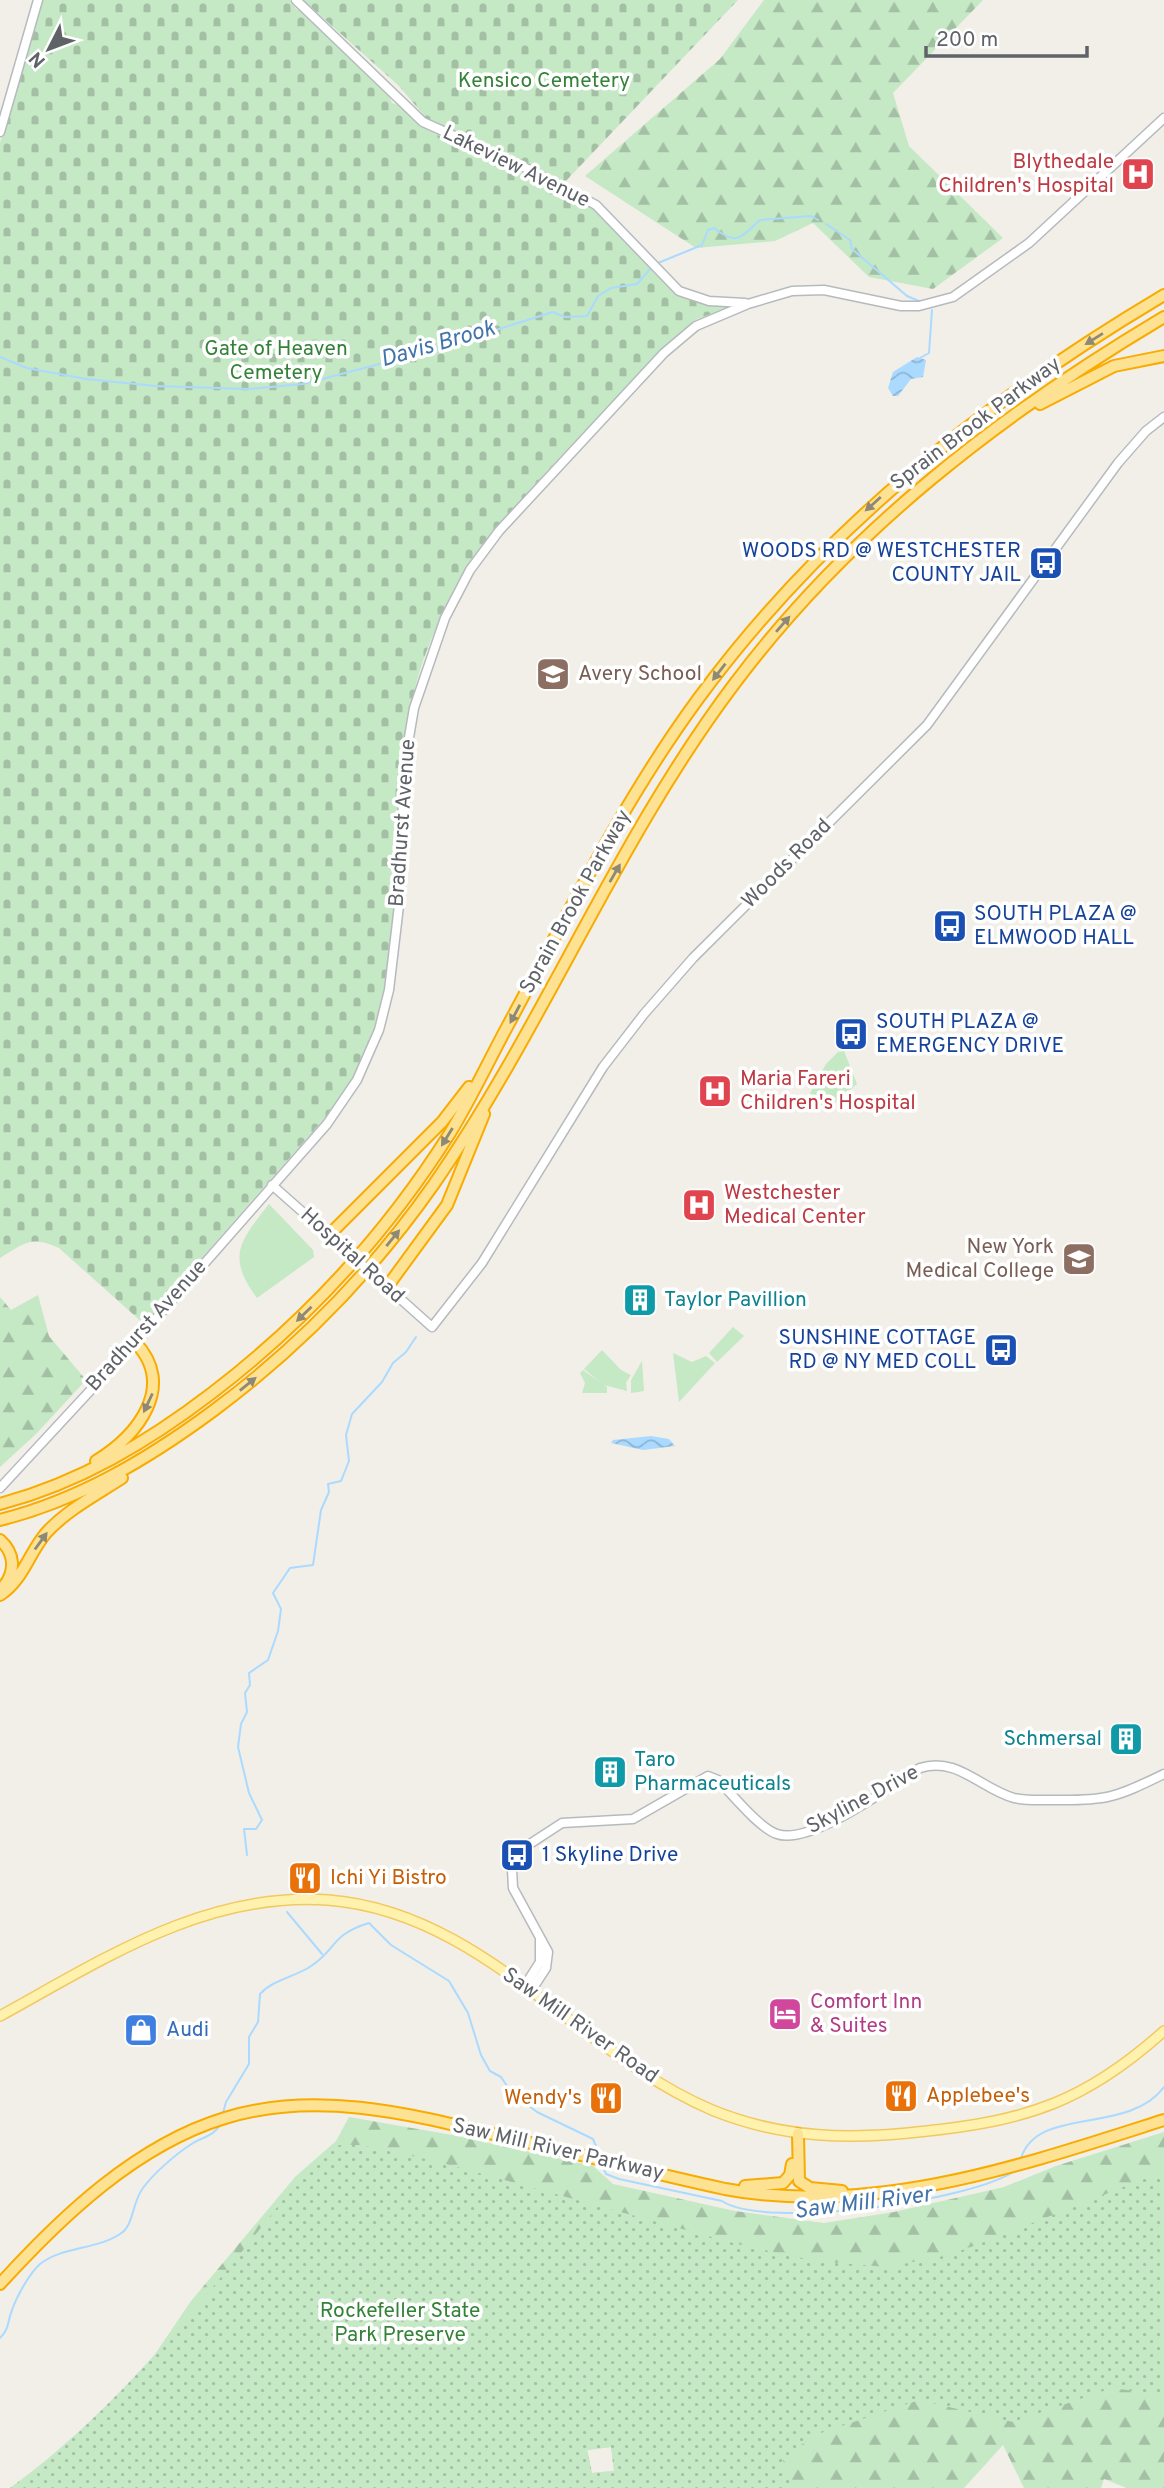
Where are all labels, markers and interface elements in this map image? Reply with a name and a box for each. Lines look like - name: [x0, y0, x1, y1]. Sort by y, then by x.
- north arrow: [14, 14, 84, 84]
- scale bar: [926, 14, 1087, 58]
- text: 200 m: [936, 27, 998, 54]
- text: N: [24, 46, 51, 72]
- park label: Kensico Cemetery: [458, 68, 630, 95]
- street label: Lakeview Avenue: [438, 120, 594, 214]
- place label: Blythedale Children's Hospital: [938, 149, 1114, 200]
- hospital icon: Blythedale Children's Hospital: [1119, 155, 1157, 193]
- water label: Davis Brook: [377, 315, 499, 375]
- one-way arrow: [1084, 332, 1103, 345]
- park label: Gate of Heaven Cemetery: [204, 336, 348, 387]
- street label: Sprain Brook Parkway: [885, 351, 1067, 497]
- one-way arrow: [865, 496, 882, 512]
- place label: WOODS RD @ WESTCHESTER COUNTY JAIL: [742, 538, 1021, 589]
- bus stop icon: WOODS RD @ WESTCHESTER COUNTY JAIL: [1027, 544, 1065, 582]
- one-way arrow: [775, 615, 791, 633]
- school or university icon: Avery School: [534, 655, 572, 693]
- place label: Avery School: [578, 661, 702, 688]
- one-way arrow: [712, 662, 726, 681]
- street label: Bradhurst Avenue: [384, 738, 422, 908]
- street label: Sprain Brook Parkway: [514, 805, 638, 999]
- street label: Woods Road: [736, 813, 838, 915]
- one-way arrow: [609, 863, 621, 882]
- place label: SOUTH PLAZA @ ELMWOOD HALL: [974, 901, 1137, 952]
- bus stop icon: SOUTH PLAZA @ ELMWOOD HALL: [931, 907, 969, 945]
- one-way arrow: [509, 1004, 521, 1024]
- place label: SOUTH PLAZA @ EMERGENCY DRIVE: [876, 1009, 1064, 1060]
- bus stop icon: SOUTH PLAZA @ EMERGENCY DRIVE: [832, 1015, 870, 1053]
- place label: Maria Fareri Children's Hospital: [740, 1066, 916, 1117]
- hospital icon: Maria Fareri Children's Hospital: [696, 1072, 734, 1110]
- one-way arrow: [440, 1128, 453, 1147]
- place label: Westchester Medical Center: [724, 1180, 866, 1231]
- hospital icon: Westchester Medical Center: [680, 1186, 718, 1224]
- street label: Hospital Road: [294, 1202, 410, 1310]
- one-way arrow: [386, 1229, 401, 1247]
- place label: New York Medical College: [905, 1234, 1054, 1285]
- school or university icon: New York Medical College: [1060, 1240, 1098, 1278]
- street label: Bradhurst Avenue: [81, 1254, 213, 1398]
- building icon: Taylor Pavillion: [621, 1281, 659, 1319]
- place label: Taylor Pavillion: [664, 1287, 807, 1314]
- one-way arrow: [296, 1305, 313, 1321]
- place label: SUNSHINE COTTAGE RD @ NY MED COLL: [779, 1325, 976, 1376]
- bus stop icon: SUNSHINE COTTAGE RD @ NY MED COLL: [982, 1331, 1020, 1369]
- one-way arrow: [238, 1376, 256, 1391]
- one-way arrow: [142, 1393, 154, 1413]
- one-way arrow: [34, 1532, 48, 1550]
- building icon: Schmersal: [1107, 1720, 1145, 1758]
- place label: Schmersal: [1003, 1726, 1102, 1753]
- place label: Taro Pharmaceuticals: [634, 1747, 791, 1798]
- building icon: Taro Pharmaceuticals: [591, 1753, 629, 1791]
- street label: Skyline Drive: [802, 1759, 924, 1841]
- bus stop icon: 1 Skyline Drive: [498, 1836, 536, 1874]
- place label: 1 Skyline Drive: [542, 1842, 678, 1869]
- restaurant icon: Ichi Yi Bistro: [286, 1859, 324, 1897]
- place label: Ichi Yi Bistro: [330, 1865, 447, 1892]
- street label: Saw Mill River Road: [497, 1962, 663, 2090]
- place label: Comfort Inn & Suites: [810, 1989, 922, 2040]
- hotel icon: Comfort Inn & Suites: [766, 1995, 804, 2033]
- shop icon: Audi: [122, 2011, 160, 2049]
- place label: Audi: [166, 2017, 209, 2044]
- restaurant icon: Applebee's: [882, 2077, 920, 2115]
- restaurant icon: Wendy's: [587, 2079, 625, 2117]
- place label: Applebee's: [926, 2083, 1030, 2110]
- place label: Wendy's: [504, 2085, 582, 2112]
- street label: Saw Mill River Parkway: [450, 2113, 666, 2187]
- water label: Saw Mill River: [793, 2181, 936, 2227]
- park label: Rockefeller State Park Preserve: [320, 2298, 480, 2349]

